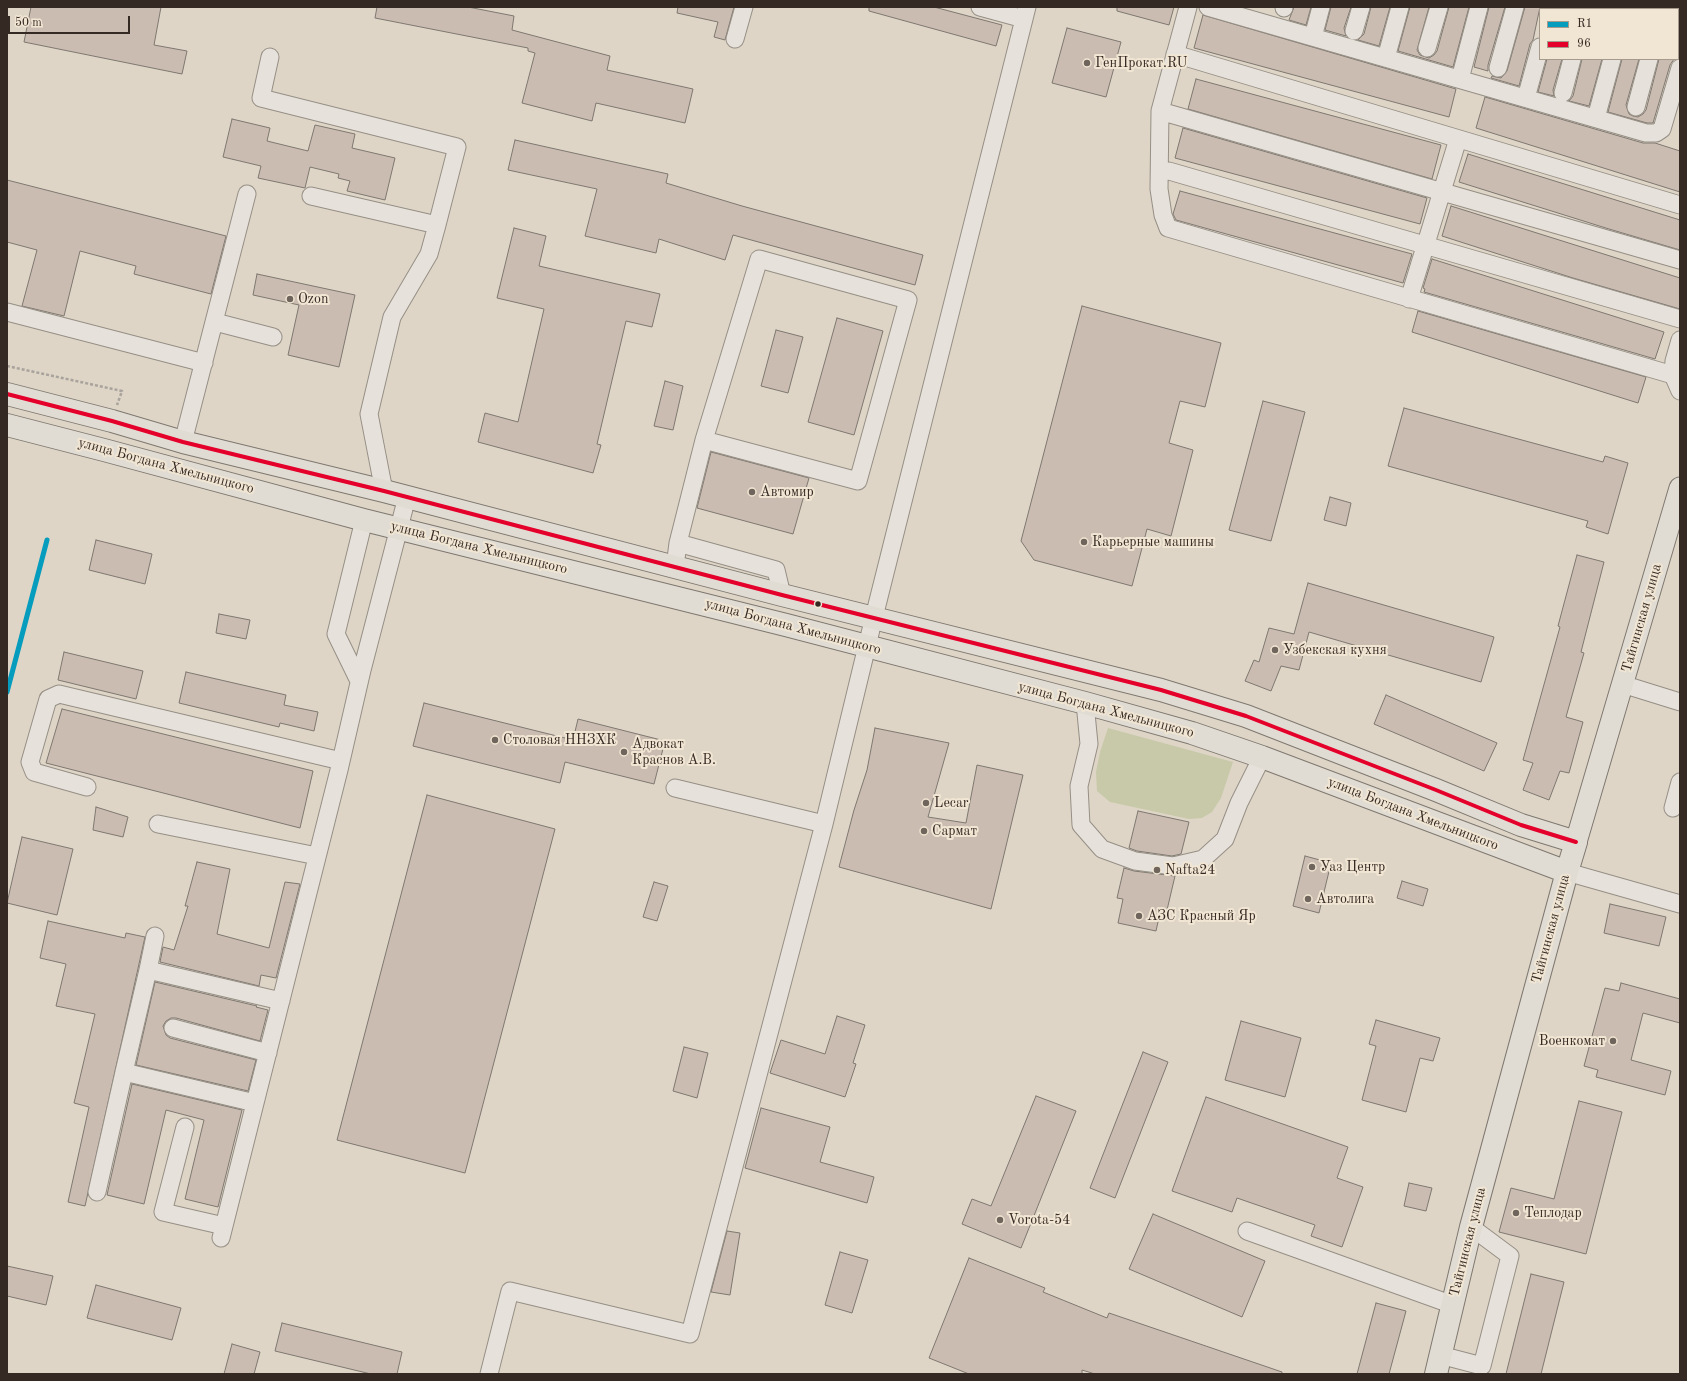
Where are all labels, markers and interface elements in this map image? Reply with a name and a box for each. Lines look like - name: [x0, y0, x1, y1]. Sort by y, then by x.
- scale bar: [10, 8, 132, 34]
- legend: [1539, 8, 1679, 60]
- text: 50 m: [15, 17, 42, 29]
- text: R1: [1577, 18, 1593, 30]
- text: 96: [1577, 38, 1591, 50]
- place label: ГенПрокат.RU: [1095, 55, 1187, 71]
- marker: ГенПрокат.RU: [1082, 58, 1092, 68]
- place label: Ozon: [298, 291, 328, 307]
- marker: Ozon: [285, 294, 295, 304]
- street label: улица Богдана Хмельницкого: [76, 434, 256, 498]
- place label: Автомир: [760, 484, 814, 500]
- marker: Автомир: [747, 487, 757, 497]
- street label: улица Богдана Хмельницкого: [389, 518, 569, 578]
- place label: Карьерные машины: [1092, 534, 1214, 550]
- marker: Карьерные машины: [1079, 537, 1089, 547]
- street label: Тайгинская улица: [1618, 562, 1666, 674]
- street label: улица Богдана Хмельницкого: [703, 595, 883, 659]
- unlabelled marker: [813, 599, 823, 609]
- place label: Узбекская кухня: [1283, 642, 1387, 658]
- marker: Узбекская кухня: [1270, 645, 1280, 655]
- street label: улица Богдана Хмельницкого: [1016, 678, 1196, 742]
- place label: Столовая ННЗХК: [503, 732, 616, 748]
- marker: Столовая ННЗХК: [490, 735, 500, 745]
- place label: Адвокат Краснов А.В.: [632, 736, 716, 768]
- marker: Адвокат Краснов А.В.: [619, 747, 629, 757]
- street label: улица Богдана Хмельницкого: [1325, 774, 1501, 854]
- place label: Lecar: [934, 795, 969, 811]
- marker: Lecar: [921, 798, 931, 808]
- place label: Сармат: [932, 823, 977, 839]
- marker: Сармат: [919, 826, 929, 836]
- place label: Уаз Центр: [1320, 859, 1385, 875]
- place label: Nafta24: [1165, 862, 1215, 878]
- marker: Уаз Центр: [1307, 862, 1317, 872]
- marker: Nafta24: [1152, 865, 1162, 875]
- street label: Тайгинская улица: [1528, 873, 1574, 985]
- place label: Автолига: [1316, 891, 1374, 907]
- marker: Автолига: [1303, 894, 1313, 904]
- place label: АЗС Красный Яр: [1147, 908, 1256, 924]
- marker: АЗС Красный Яр: [1134, 911, 1144, 921]
- place label: Военкомат: [1539, 1033, 1605, 1049]
- marker: Военкомат: [1608, 1036, 1618, 1046]
- street label: Тайгинская улица: [1446, 1186, 1490, 1298]
- place label: Теплодар: [1524, 1205, 1582, 1221]
- marker: Теплодар: [1511, 1208, 1521, 1218]
- place label: Vorota-54: [1008, 1212, 1070, 1228]
- marker: Vorota-54: [995, 1215, 1005, 1225]

